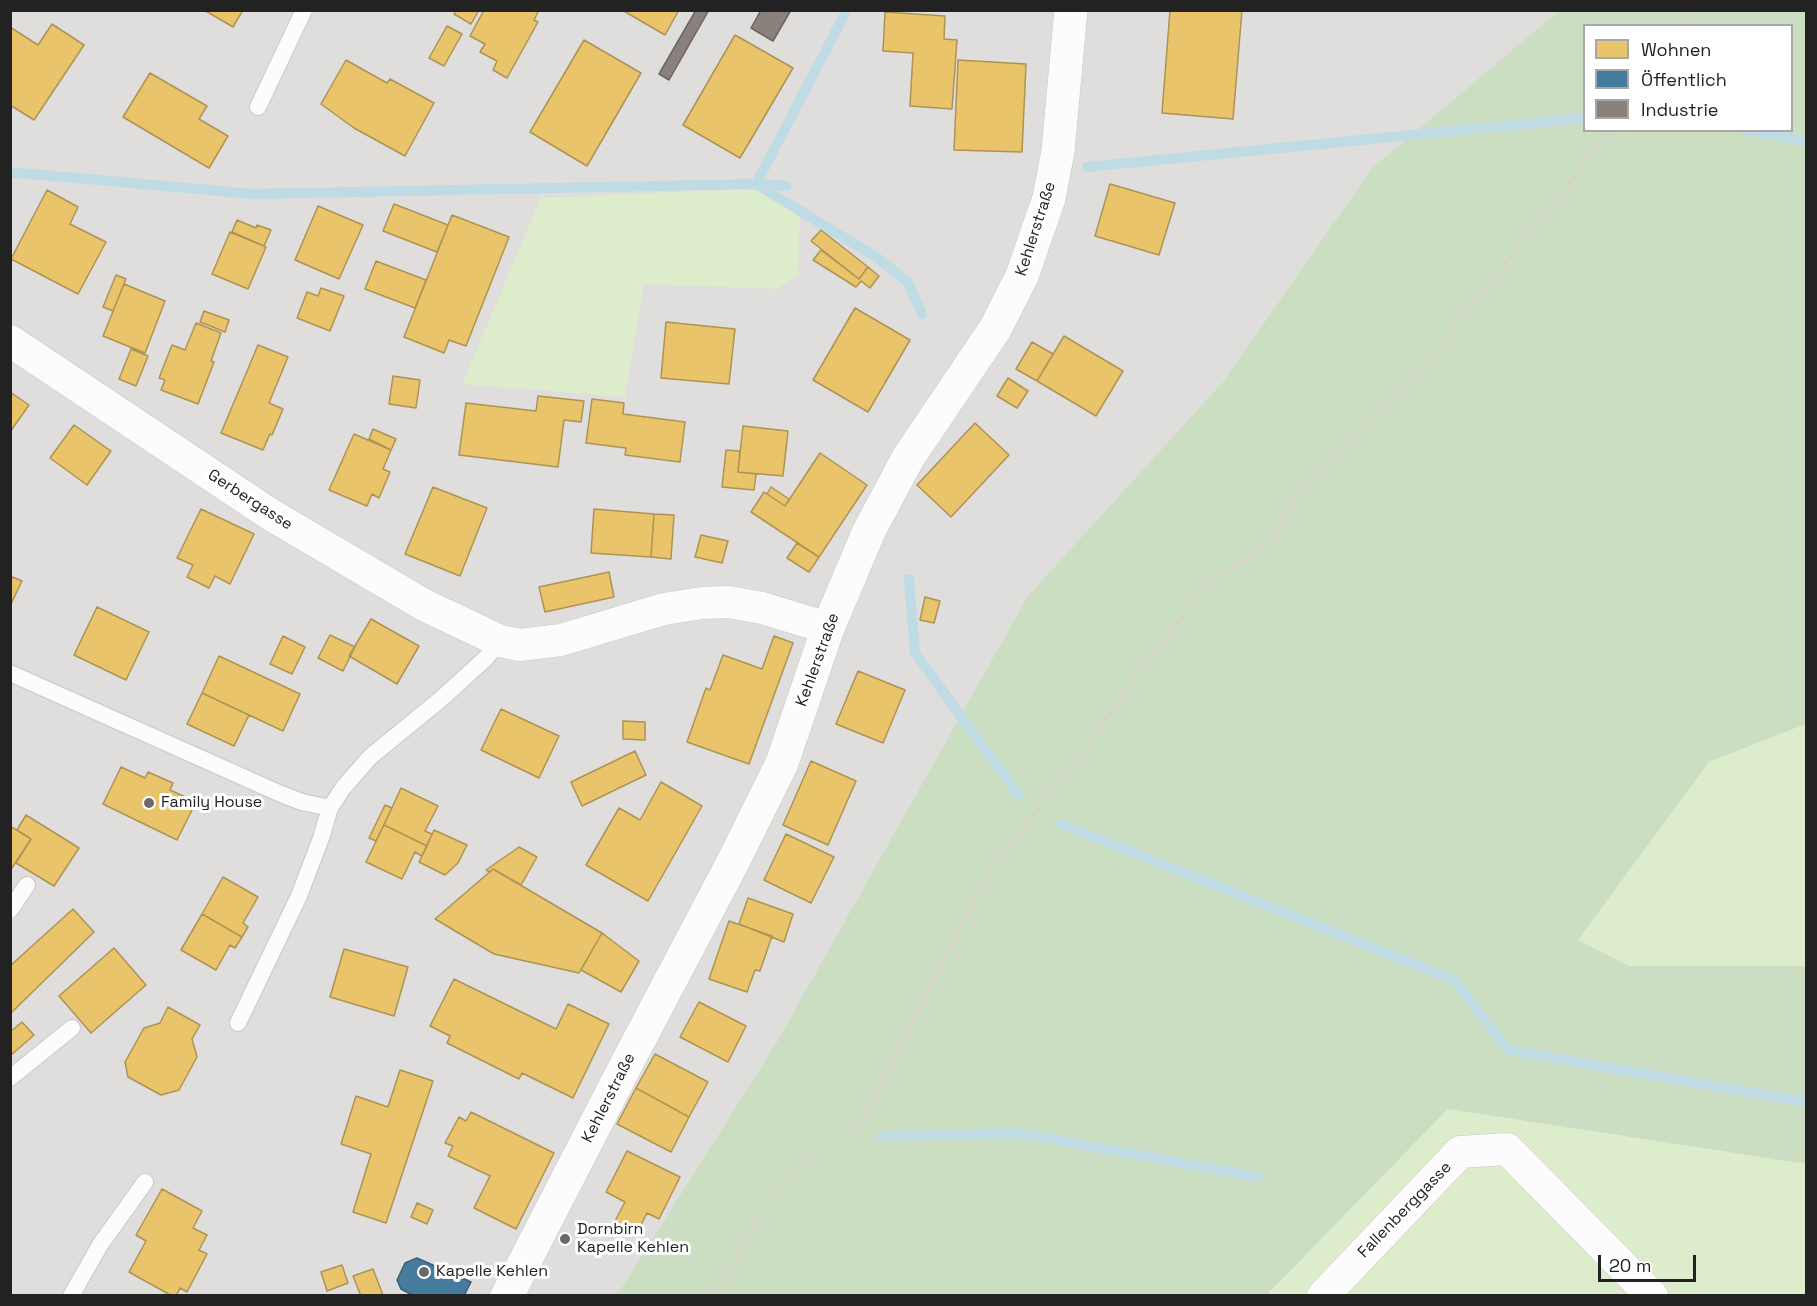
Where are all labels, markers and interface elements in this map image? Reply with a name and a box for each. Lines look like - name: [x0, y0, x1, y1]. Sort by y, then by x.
- legend: [1583, 24, 1793, 132]
- text: Wohnen: [1641, 38, 1711, 61]
- text: Öffentlich: [1641, 68, 1727, 91]
- text: Industrie: [1641, 98, 1718, 121]
- street label: Kehlerstraße: [1012, 179, 1060, 279]
- street label: Gerbergasse: [204, 465, 296, 535]
- street label: Kehlerstraße: [792, 611, 844, 709]
- place label: Family House: [161, 793, 262, 813]
- marker: Family House: [142, 796, 156, 810]
- street label: Kehlerstraße: [578, 1050, 640, 1146]
- street label: Fallenberggasse: [1354, 1158, 1456, 1262]
- place label: Dornbirn Kapelle Kehlen: [577, 1220, 689, 1258]
- marker: Dornbirn Kapelle Kehlen: [558, 1232, 572, 1246]
- scale bar: [1601, 1243, 1698, 1281]
- text: 20 m: [1609, 1254, 1652, 1277]
- place label: Kapelle Kehlen: [436, 1262, 548, 1282]
- marker: Kapelle Kehlen: [417, 1265, 431, 1279]

